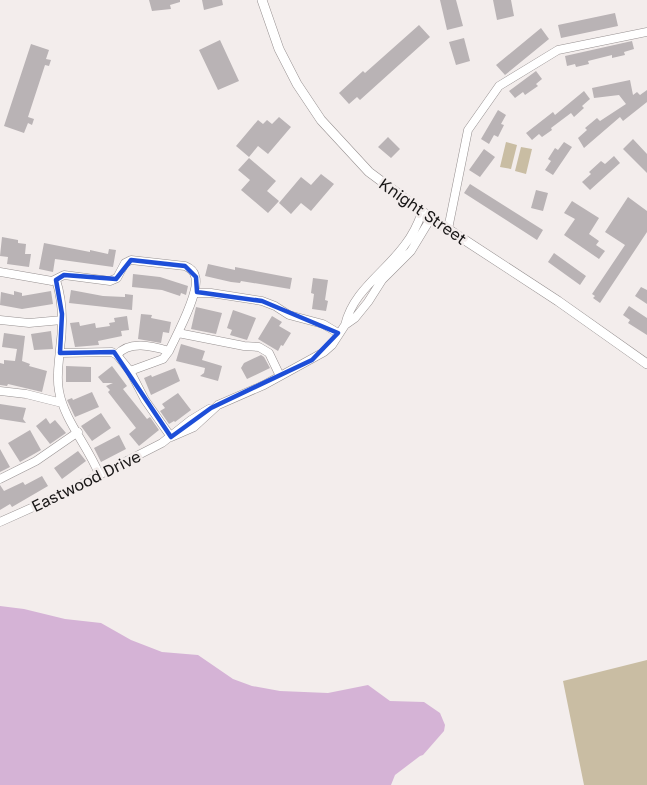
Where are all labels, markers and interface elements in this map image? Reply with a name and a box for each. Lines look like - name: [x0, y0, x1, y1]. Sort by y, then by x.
- street label: Knight Street: [375, 173, 471, 249]
- street label: Eastwood Drive: [28, 446, 144, 516]

